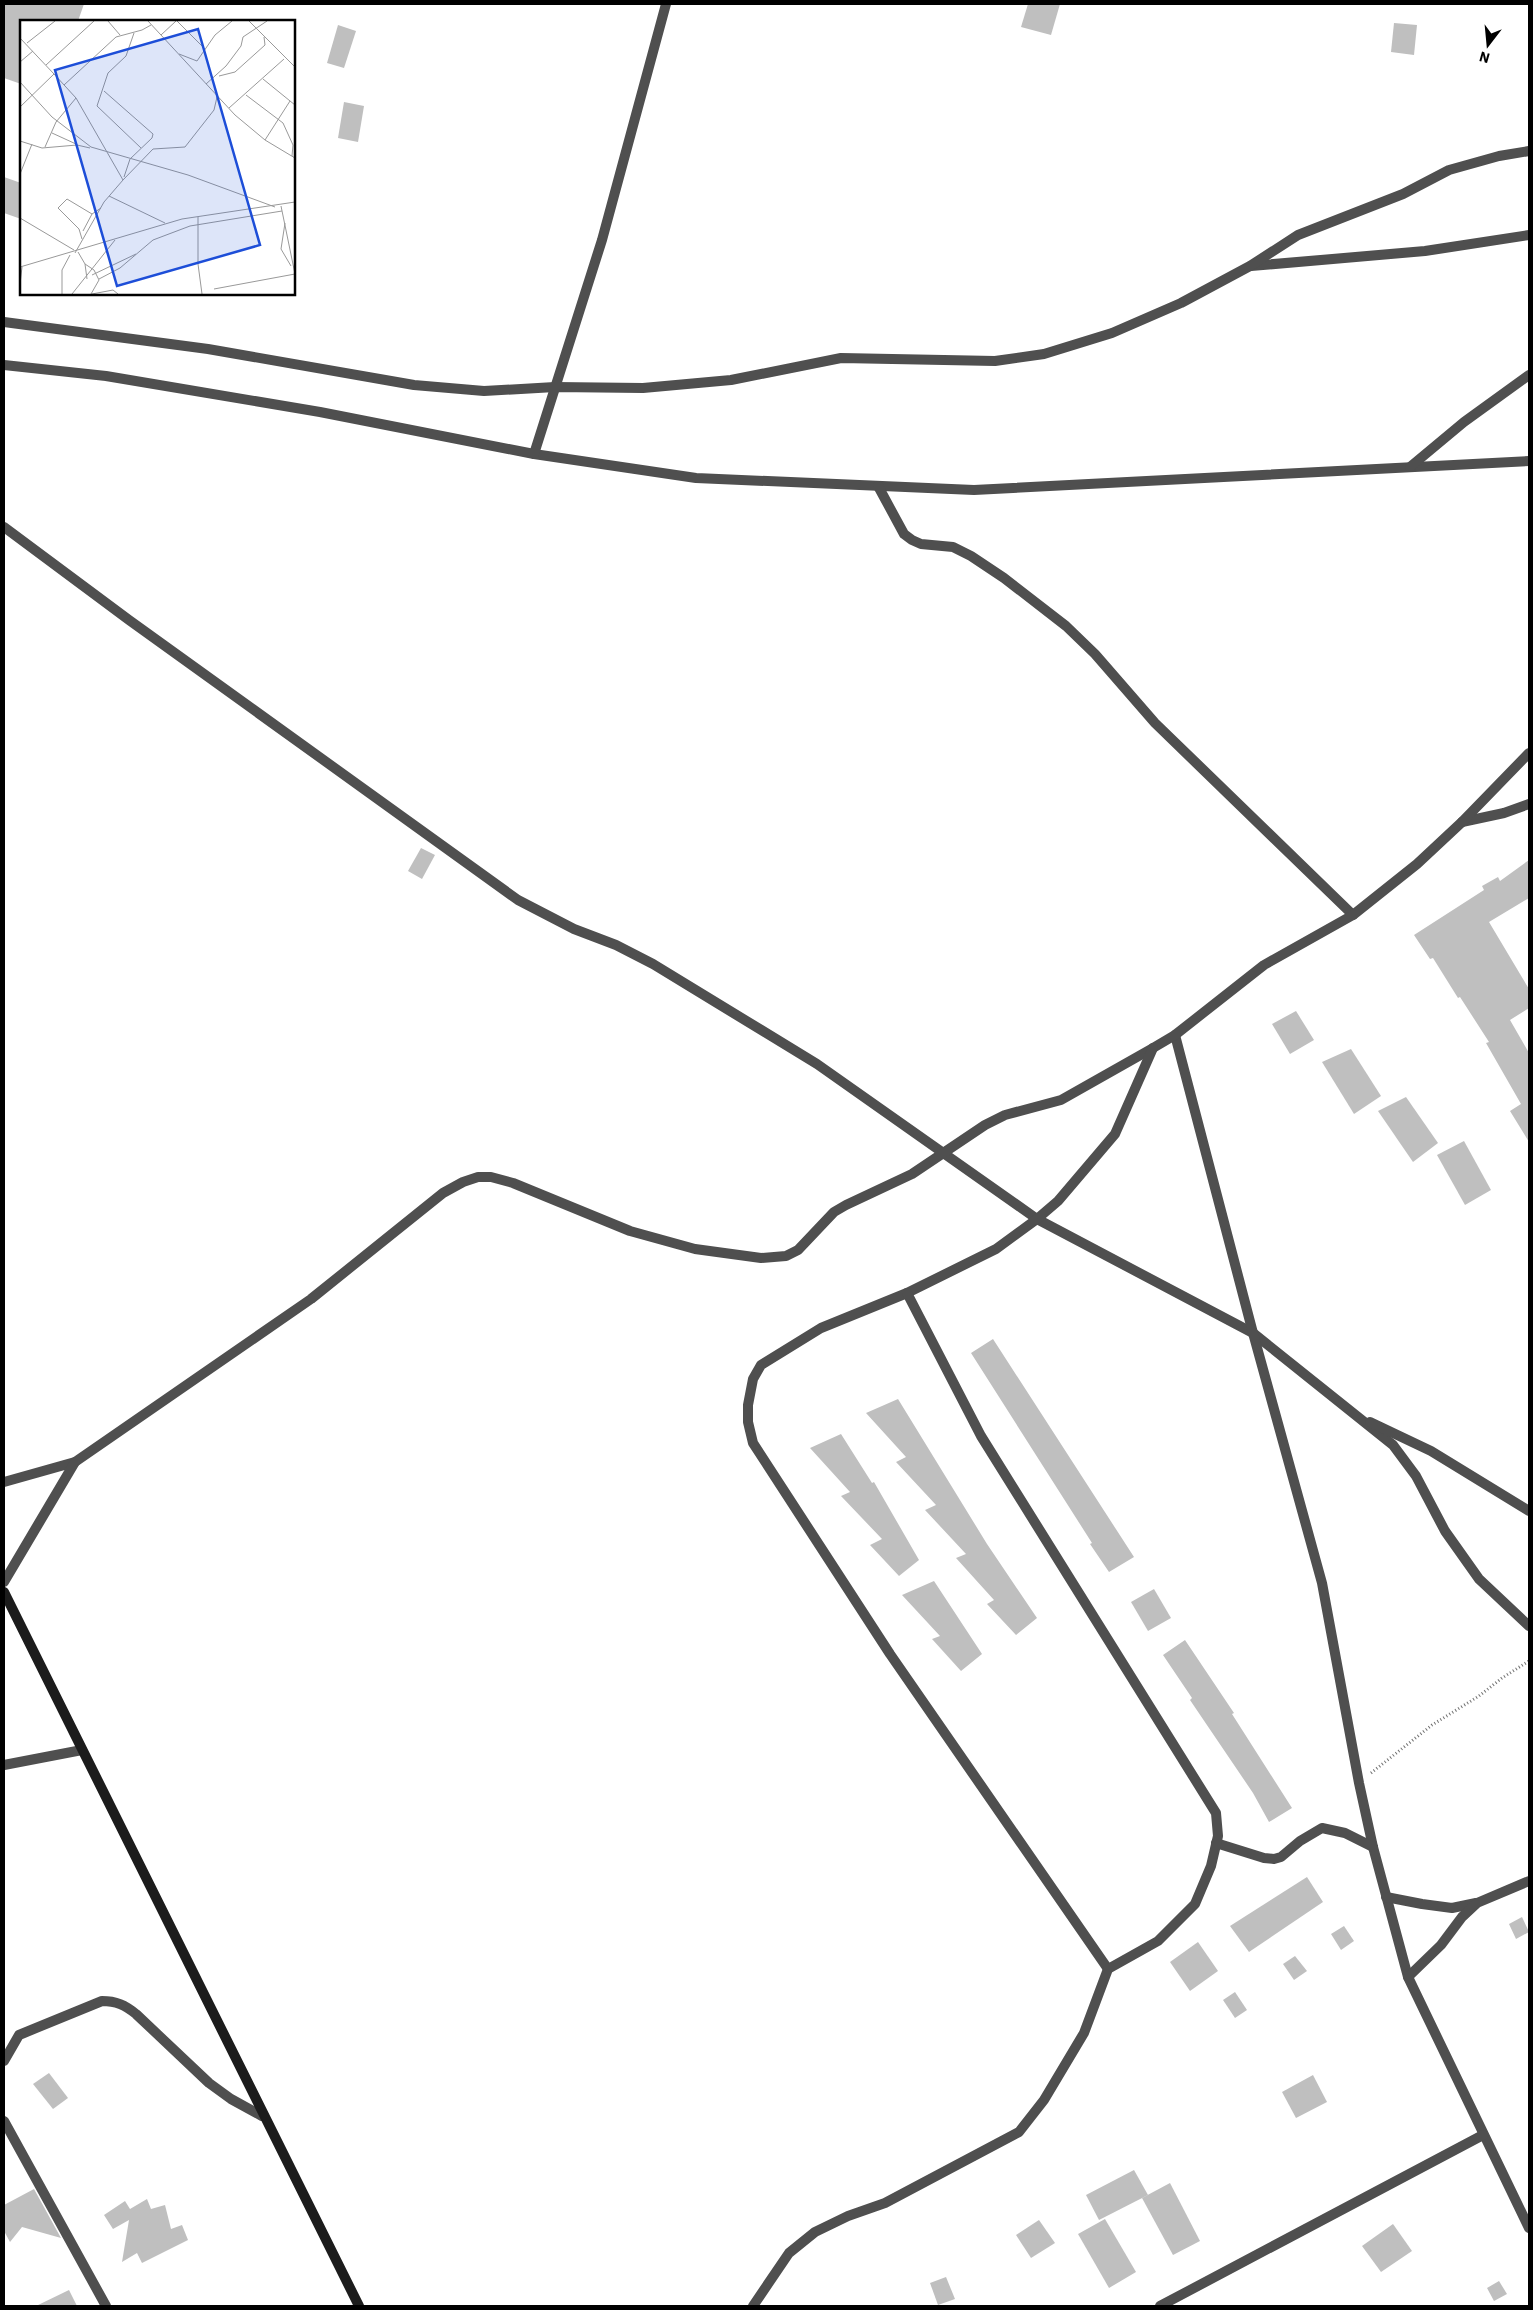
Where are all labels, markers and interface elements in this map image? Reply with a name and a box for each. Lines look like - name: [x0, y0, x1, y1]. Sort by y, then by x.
- inset map: [20, 20, 295, 295]
- north arrow: [1463, 20, 1513, 70]
- text: N: [1477, 47, 1492, 68]

